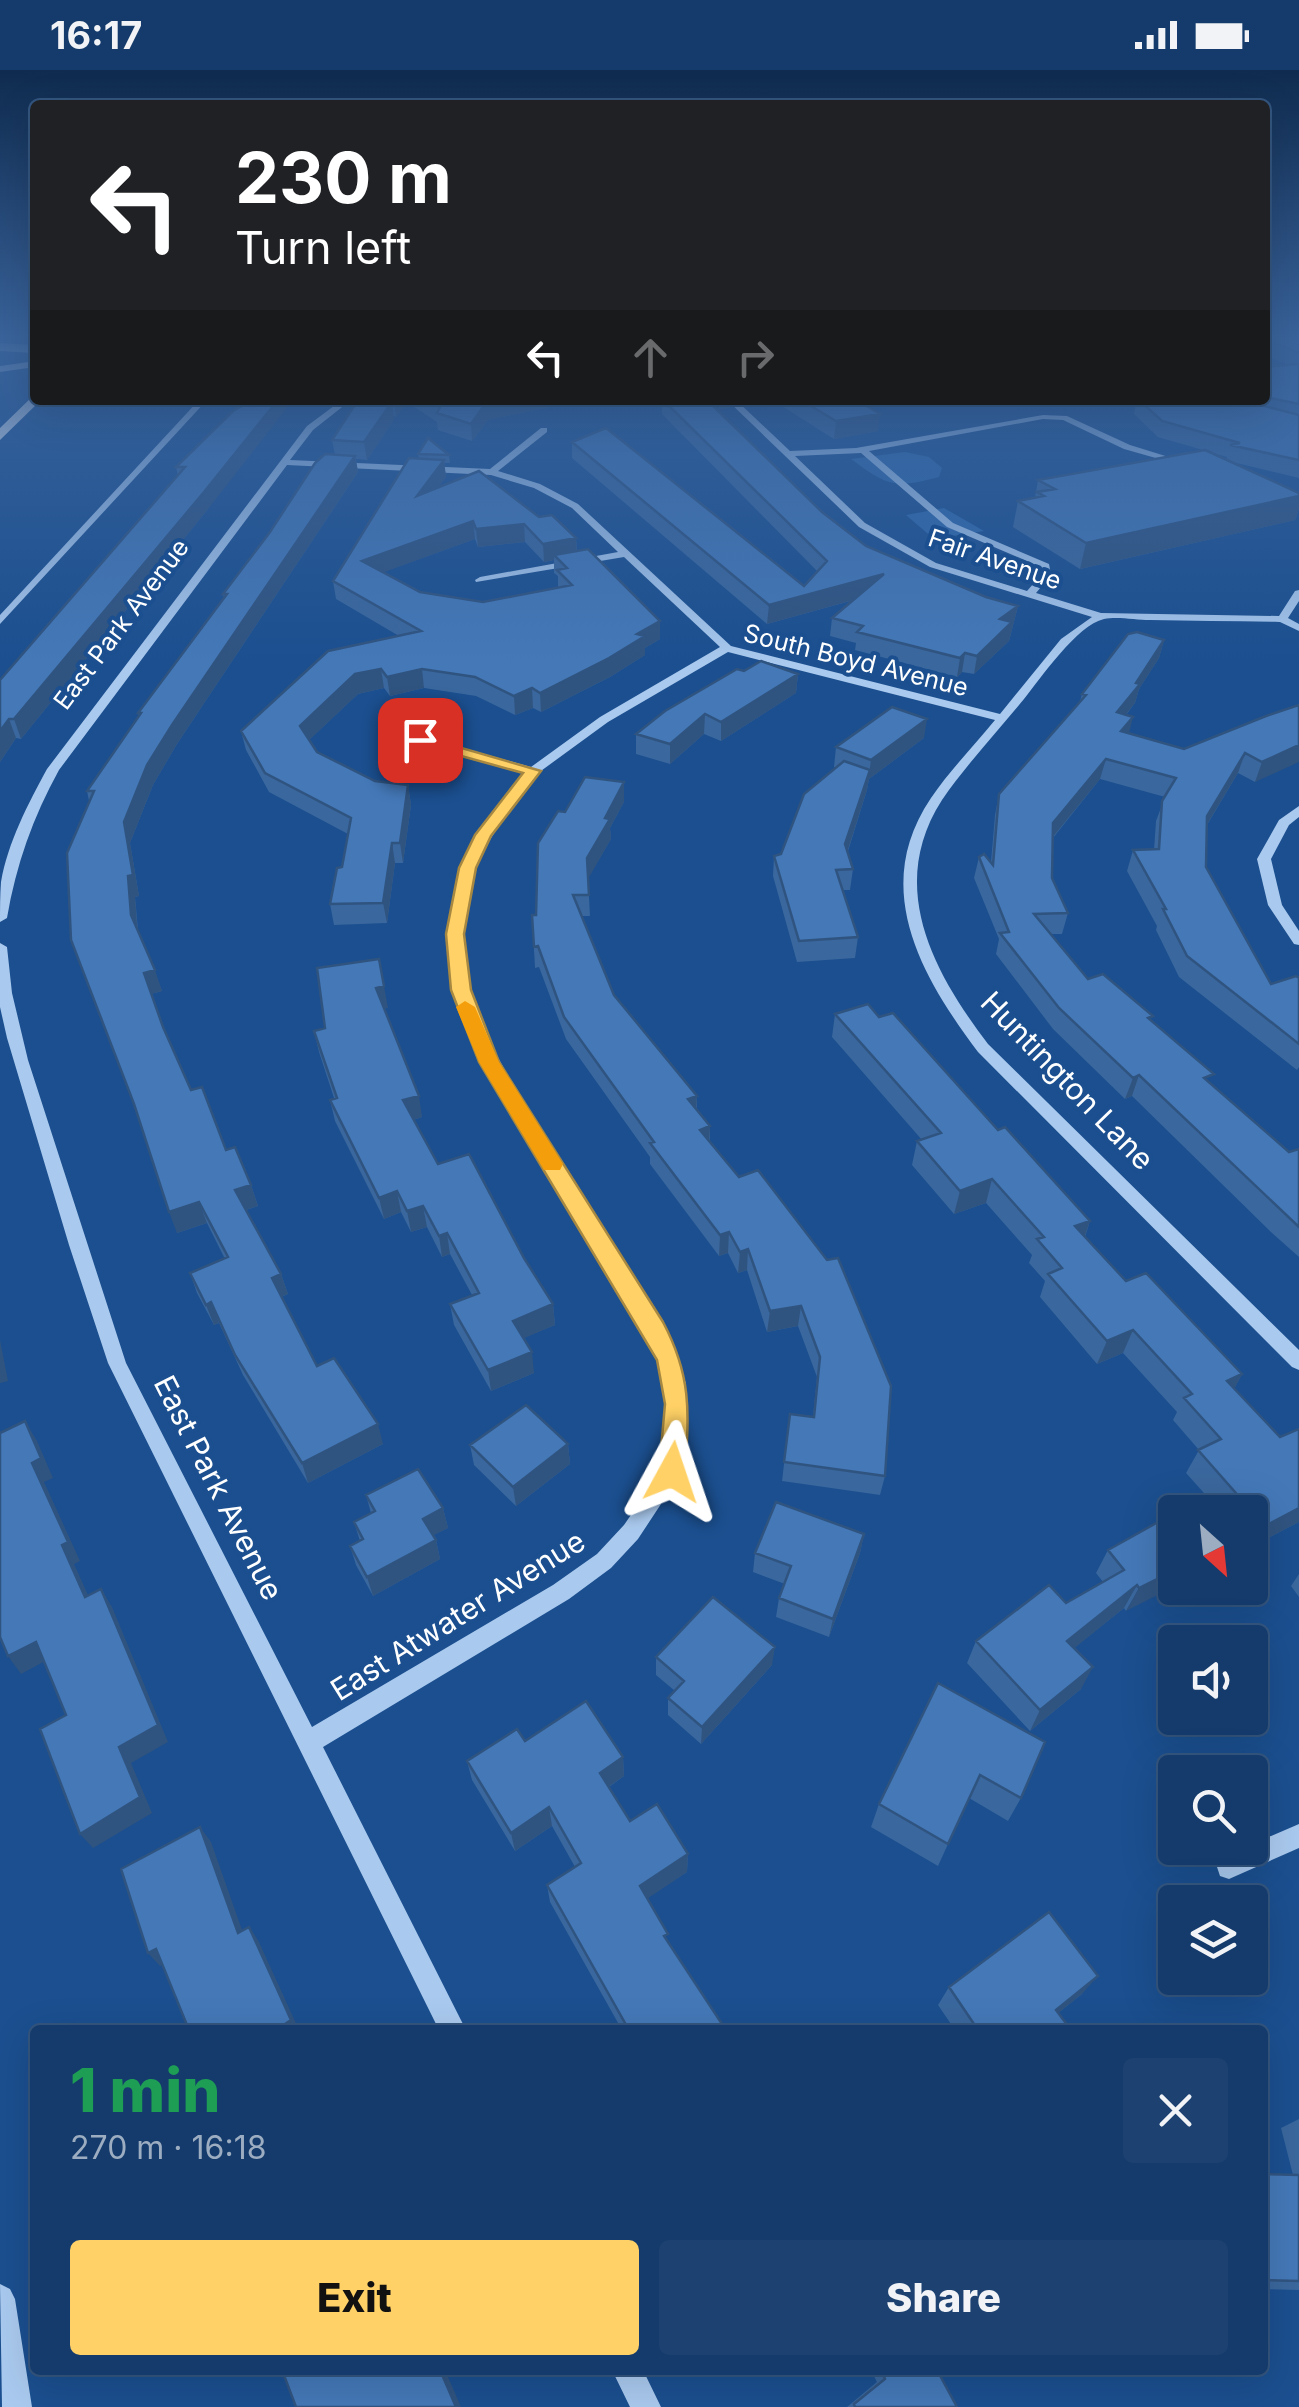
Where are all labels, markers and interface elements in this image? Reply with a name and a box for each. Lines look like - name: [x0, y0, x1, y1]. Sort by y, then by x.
- text: 16:17: [50, 12, 142, 58]
- text: 230 m: [235, 135, 452, 220]
- icon: left: [70, 140, 200, 270]
- text: Turn left: [235, 220, 411, 275]
- icon: left: [518, 330, 573, 385]
- icon: ahead: [623, 330, 678, 385]
- icon: right: [728, 330, 783, 385]
- street label: Fair Avenue: [925, 522, 1065, 596]
- street label: East Park Avenue: [47, 533, 195, 715]
- street label: South Boyd Avenue: [741, 618, 971, 702]
- pin: [378, 698, 463, 783]
- icon: arrive: [393, 713, 448, 768]
- street label: Huntington Lane: [974, 984, 1162, 1177]
- street label: East Park Avenue: [147, 1369, 291, 1606]
- position arrow: [620, 1420, 724, 1524]
- north arrow: [1158, 1495, 1268, 1605]
- map controls: [1158, 1495, 1268, 1995]
- street label: East Atwater Avenue: [324, 1522, 591, 1708]
- button: sound: [1158, 1625, 1268, 1735]
- button: search: [1158, 1755, 1268, 1865]
- button: layers: [1158, 1885, 1268, 1995]
- text: 1 min: [70, 2054, 220, 2126]
- button: close: [1123, 2058, 1228, 2163]
- text: 270 m · 16:18: [70, 2128, 266, 2167]
- button: Exit: [70, 2240, 639, 2355]
- button: Share: [659, 2240, 1228, 2355]

